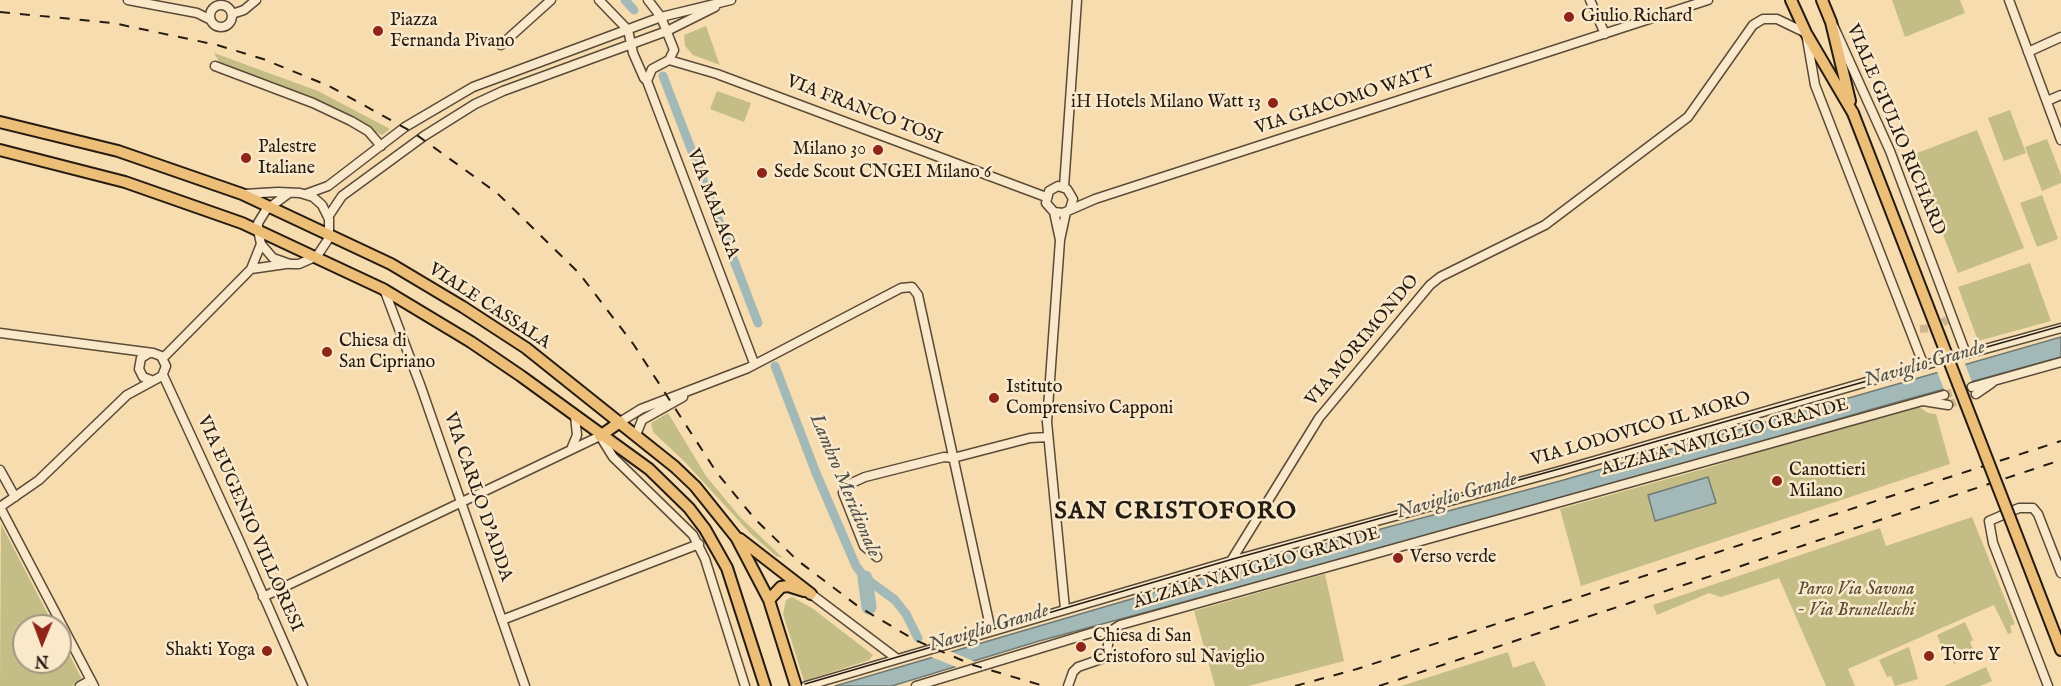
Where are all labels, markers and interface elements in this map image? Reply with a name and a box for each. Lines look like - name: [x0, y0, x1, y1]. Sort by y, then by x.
- place label: Giulio Richard: [1581, 6, 1692, 28]
- place label: Piazza Fernanda Pivano: [390, 10, 515, 52]
- marker: Giulio Richard: [1562, 10, 1576, 24]
- street label: VIALE GIULIO RICHARD: [1841, 21, 1949, 239]
- marker: Piazza Fernanda Pivano: [371, 24, 385, 38]
- street label: VIA GIACOMO WATT: [1253, 62, 1437, 140]
- street label: VIA FRANCO TOSI: [783, 71, 945, 151]
- place label: iH Hotels Milano Watt 13: [1071, 92, 1261, 114]
- marker: iH Hotels Milano Watt 13: [1266, 96, 1280, 110]
- place label: Palestre Italiane: [258, 137, 317, 180]
- place label: Milano 30: [793, 139, 866, 161]
- marker: Milano 30: [871, 143, 885, 157]
- street label: VIA MALAGA: [681, 146, 743, 262]
- marker: Palestre Italiane: [239, 151, 253, 165]
- place label: Sede Scout CNGEI Milano 6: [774, 162, 991, 184]
- marker: Sede Scout CNGEI Milano 6: [755, 166, 769, 180]
- street label: VIALE CASSALA: [424, 259, 554, 355]
- street label: VIA MORIMONDO: [1302, 271, 1424, 411]
- place label: Chiesa di San Cipriano: [339, 331, 435, 374]
- water label: Naviglio Grande: [1862, 336, 1988, 394]
- marker: Chiesa di San Cipriano: [320, 345, 334, 359]
- place label: Istituto Comprensivo Capponi: [1006, 377, 1173, 420]
- street label: VIA LODOVICO IL MORO: [1529, 388, 1753, 472]
- marker: Istituto Comprensivo Capponi: [987, 391, 1001, 405]
- street label: ALZAIA NAVIGLIO GRANDE: [1599, 395, 1851, 481]
- street label: VIA CARLO D'ADDA: [438, 410, 516, 584]
- water label: Lambro Meridionale: [803, 411, 885, 561]
- street label: VIA EUGENIO VILLORESI: [191, 412, 307, 636]
- place label: Canottieri Milano: [1789, 460, 1866, 502]
- water label: Naviglio Grande: [1394, 468, 1520, 526]
- marker: Canottieri Milano: [1770, 474, 1784, 488]
- district label: SAN CRISTOFORO: [1054, 499, 1298, 527]
- street label: ALZAIA NAVIGLIO GRANDE: [1131, 523, 1383, 615]
- place label: Verso verde: [1410, 547, 1496, 569]
- marker: Verso verde: [1391, 551, 1405, 565]
- park label: Parco Via Savona - Via Brunelleschi: [1797, 579, 1915, 622]
- water label: Naviglio Grande: [926, 599, 1052, 659]
- north arrow: [12, 614, 72, 674]
- place label: Chiesa di San Cristoforo sul Naviglio: [1093, 626, 1265, 668]
- place label: Shakti Yoga: [165, 640, 255, 662]
- marker: Chiesa di San Cristoforo sul Naviglio: [1074, 640, 1088, 654]
- marker: Shakti Yoga: [260, 644, 274, 658]
- place label: Torre Y: [1941, 645, 2000, 667]
- marker: Torre Y: [1922, 649, 1936, 663]
- text: N: [35, 650, 49, 670]

